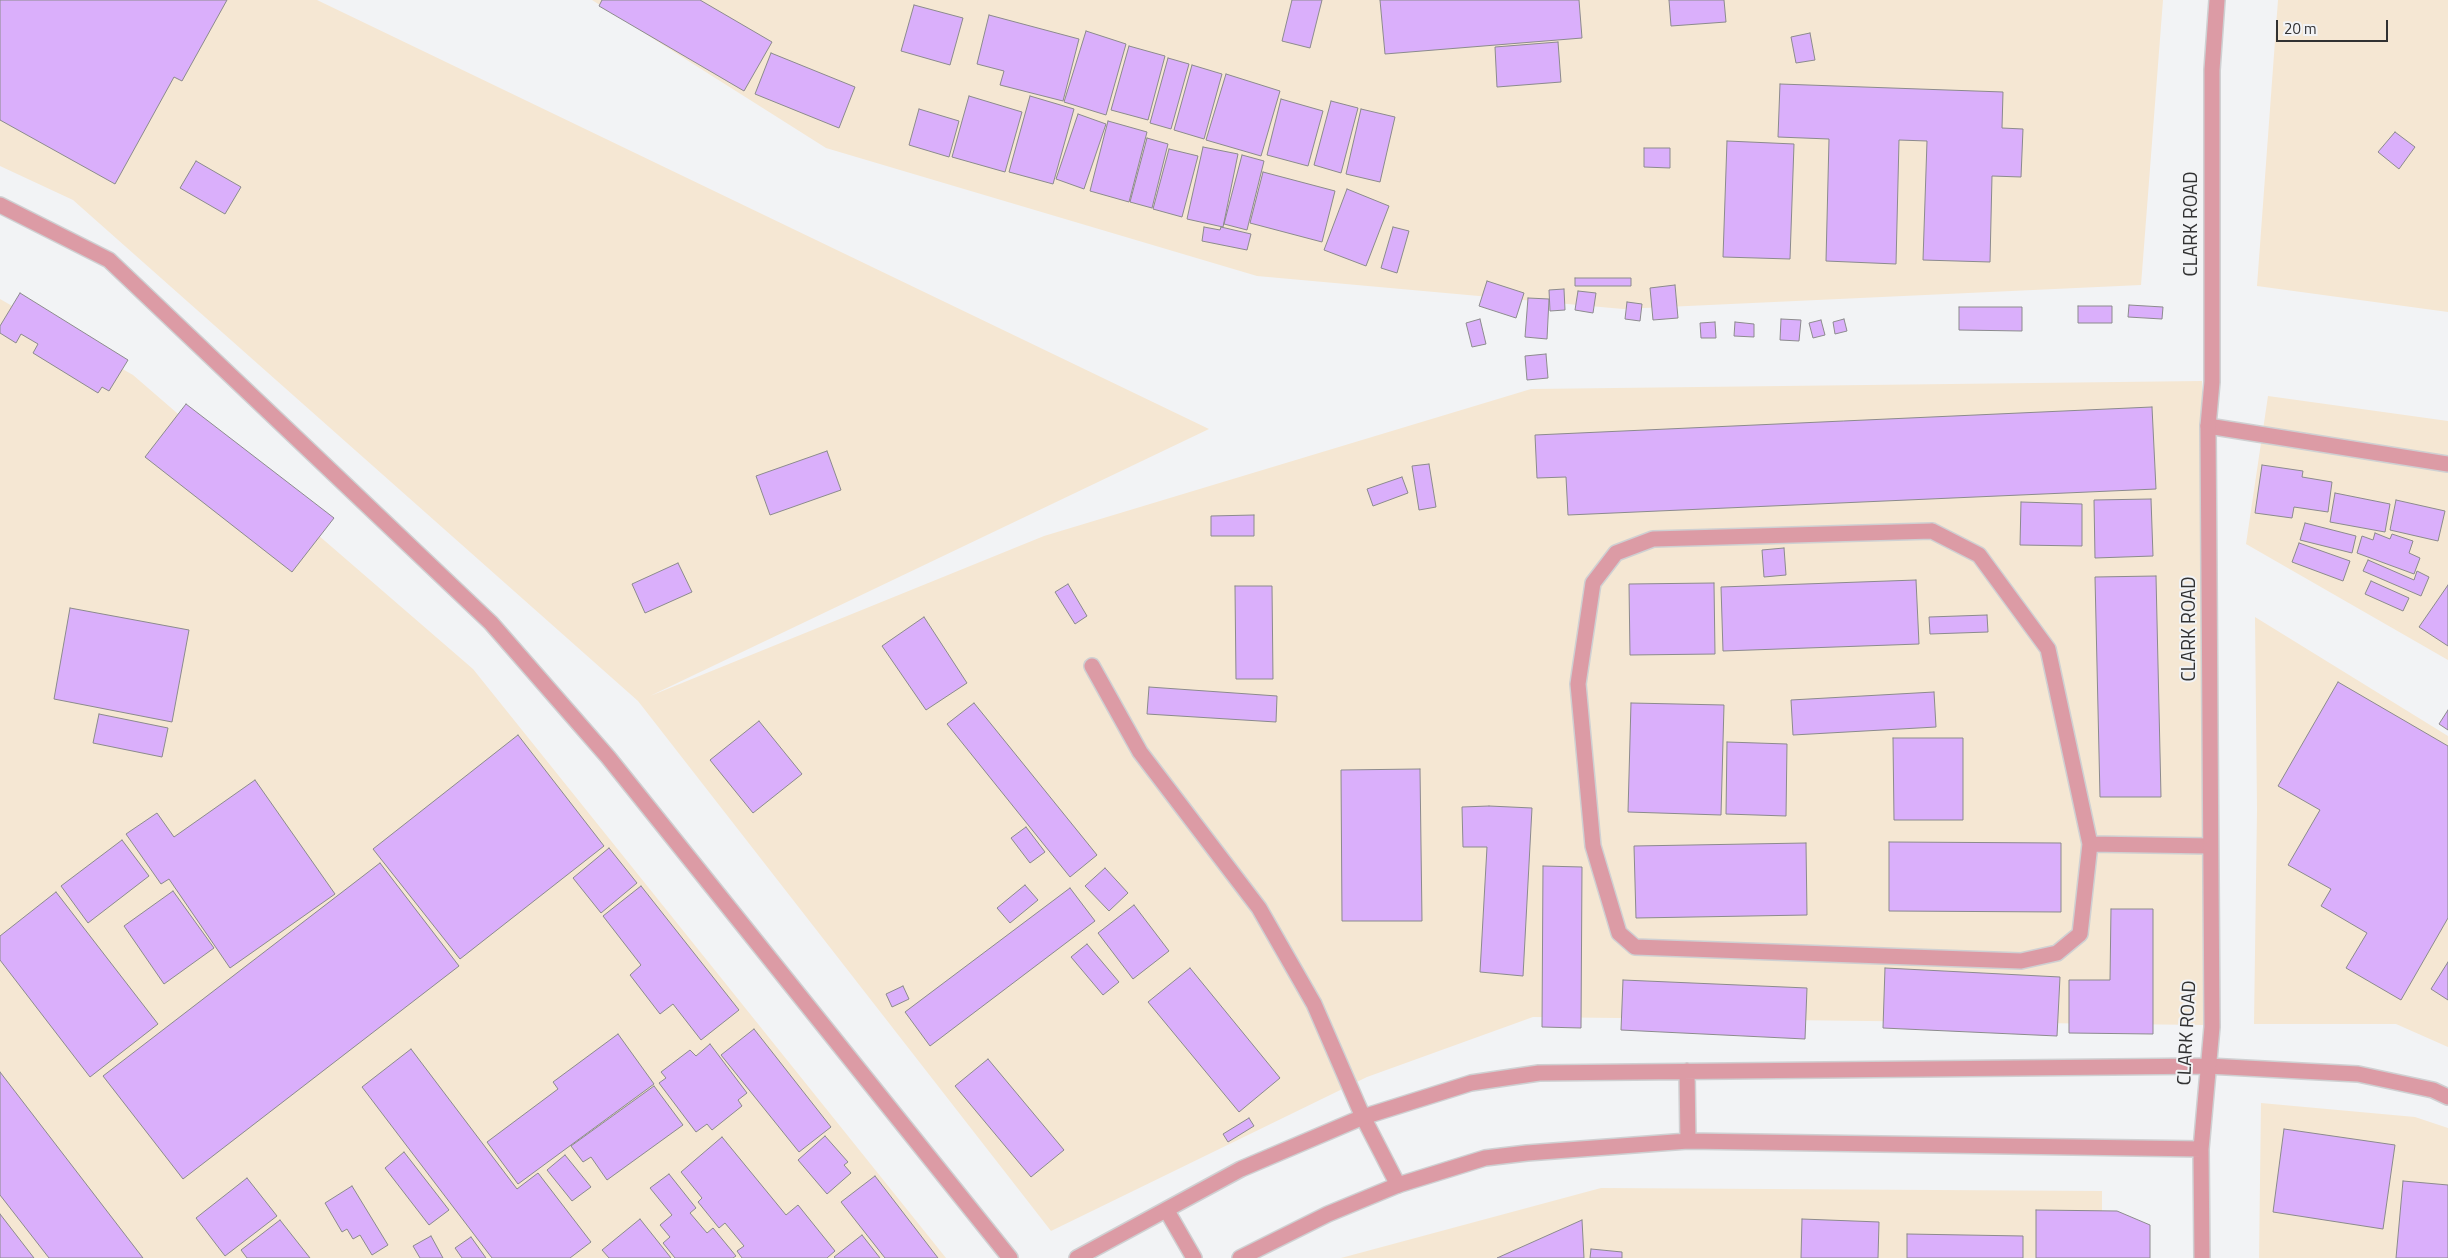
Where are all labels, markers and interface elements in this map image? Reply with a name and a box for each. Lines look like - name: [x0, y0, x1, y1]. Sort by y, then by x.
- scale bar: [2278, 10, 2390, 42]
- text: 20 m: [2284, 17, 2317, 40]
- street label: CLARK ROAD: [2181, 171, 2203, 277]
- street label: CLARK ROAD: [2179, 576, 2201, 682]
- street label: CLARK ROAD: [2174, 980, 2202, 1086]

